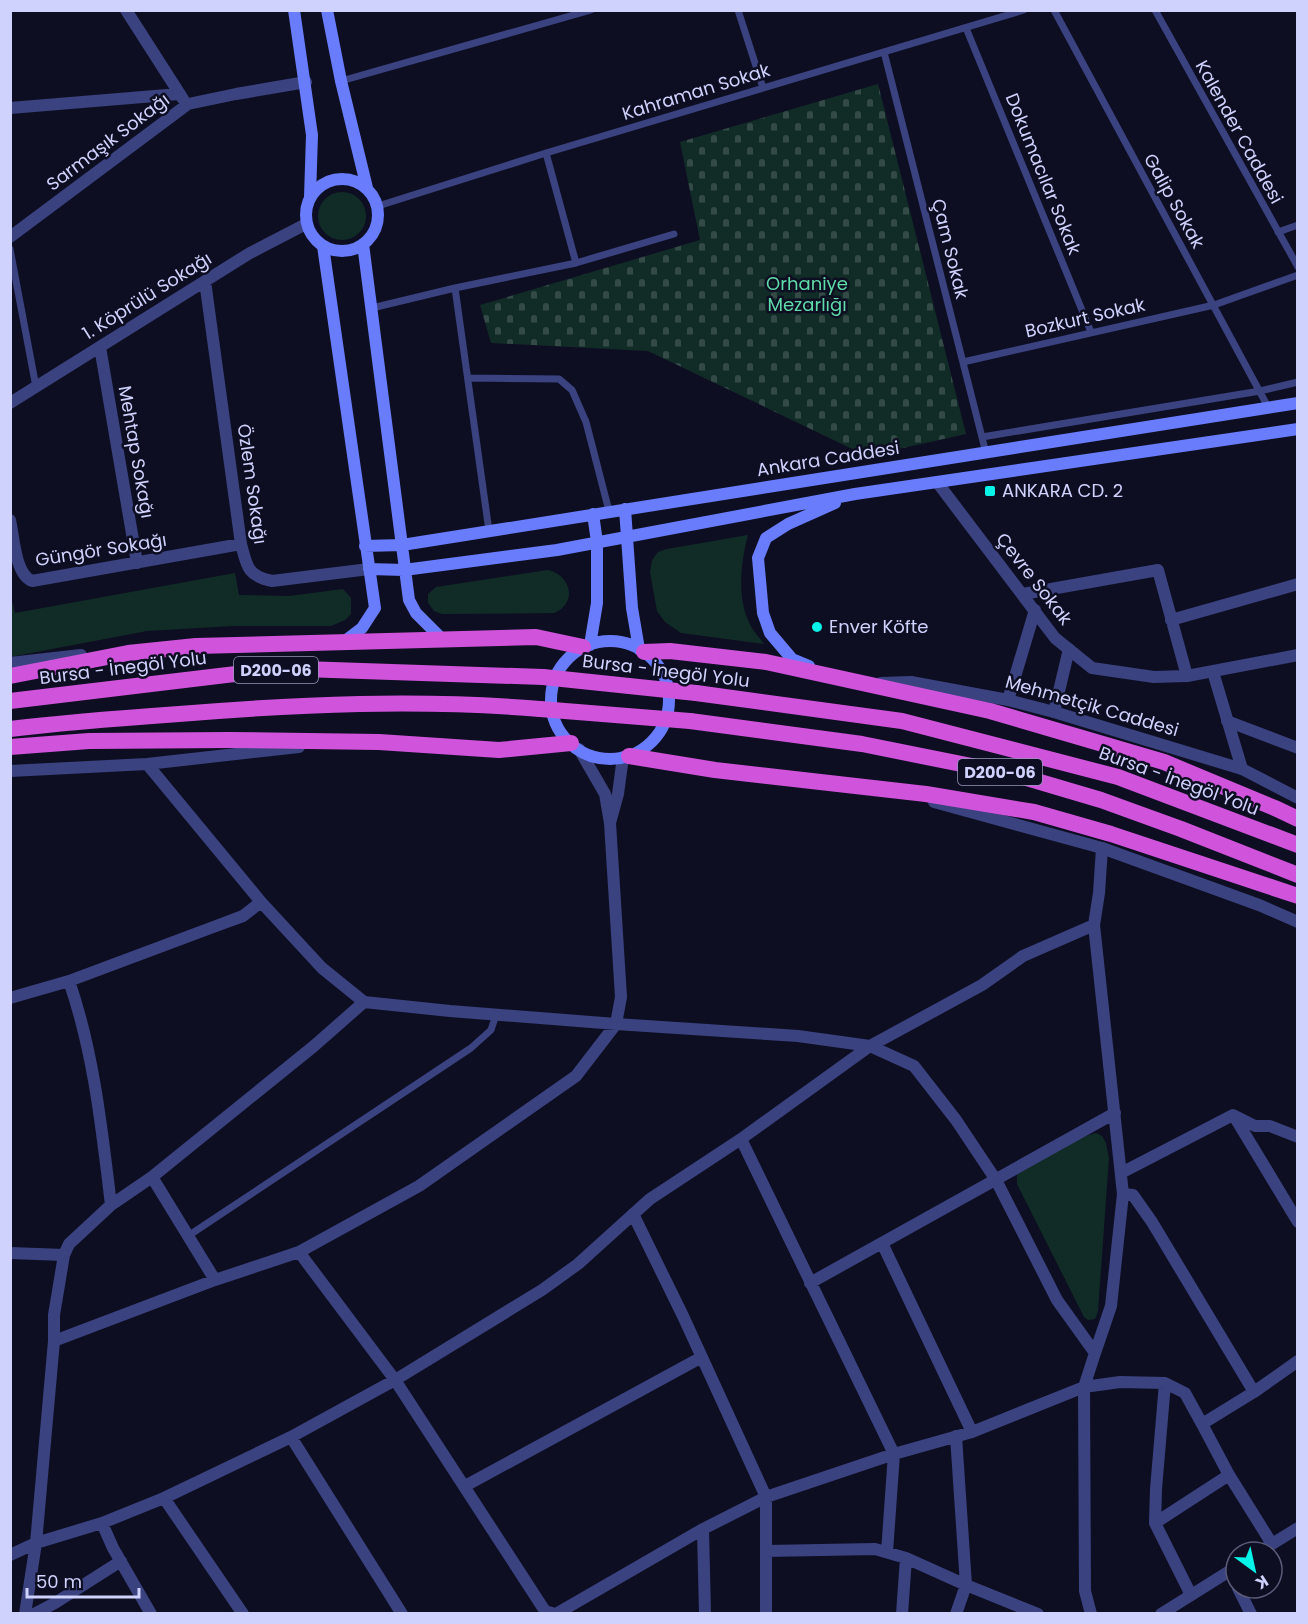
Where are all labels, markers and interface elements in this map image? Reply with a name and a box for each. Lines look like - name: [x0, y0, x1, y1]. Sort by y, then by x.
- street label: Kalender Caddesi: [1190, 56, 1289, 208]
- street label: Kahraman Sokak: [619, 57, 773, 126]
- street label: Sarmaşık Sokağı: [41, 87, 174, 196]
- street label: Dokumacılar Sokak: [1000, 89, 1088, 259]
- street label: Galip Sokak: [1138, 149, 1211, 253]
- street label: Çam Sokak: [926, 196, 975, 302]
- street label: 1. Köprülü Sokağı: [77, 246, 216, 345]
- park label: Orhaniye Mezarlığı: [766, 271, 848, 317]
- street label: Bozkurt Sokak: [1022, 291, 1148, 343]
- street label: Mehtap Sokağı: [113, 384, 160, 520]
- street label: Özlem Sokağı: [232, 422, 273, 546]
- street label: Ankara Caddesi: [755, 435, 901, 482]
- place label: ANKARA CD. 2: [1002, 478, 1123, 503]
- marker: ANKARA CD. 2: [983, 484, 997, 498]
- street label: Güngör Sokağı: [34, 527, 168, 572]
- street label: Çevre Sokak: [990, 527, 1079, 631]
- place label: Enver Köfte: [829, 614, 928, 639]
- marker: Enver Köfte: [810, 620, 824, 634]
- street label: Bursa - İnegöl Yolu: [38, 645, 208, 690]
- street label: Bursa - İnegöl Yolu: [581, 648, 751, 693]
- road number: D200-06: [234, 657, 318, 683]
- street label: Mehmetçik Caddesi: [1003, 669, 1182, 742]
- street label: Bursa - İnegöl Yolu: [1096, 740, 1263, 821]
- road number: D200-06: [958, 759, 1042, 785]
- north arrow: [1224, 1540, 1284, 1600]
- scale bar: [27, 1561, 140, 1599]
- text: 50 m: [36, 1569, 82, 1594]
- text: K: [1251, 1569, 1273, 1595]

